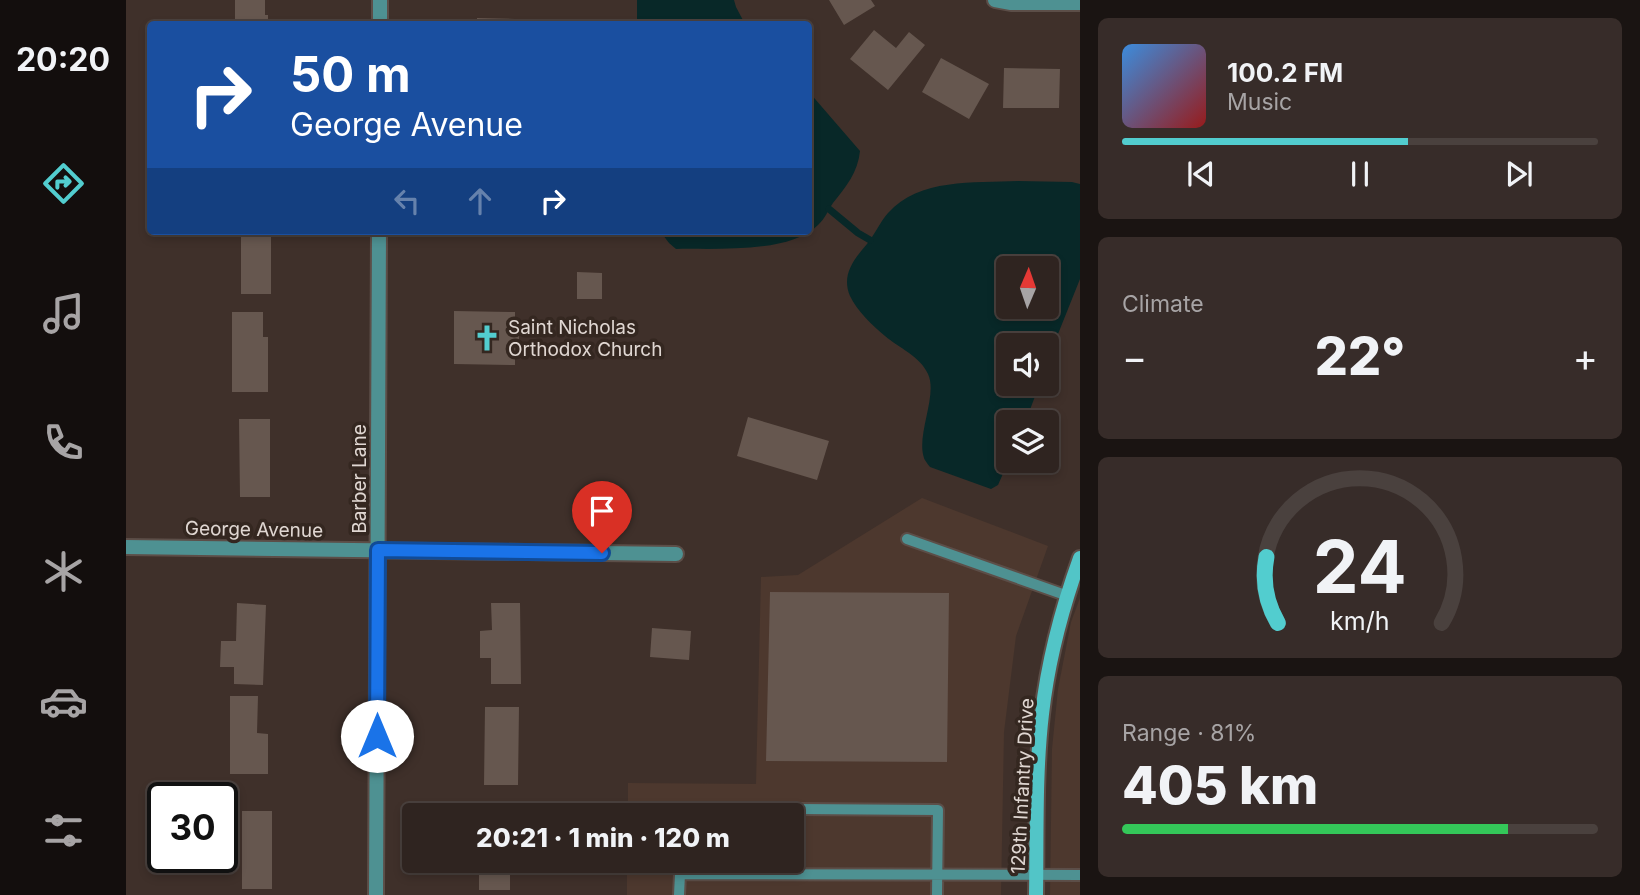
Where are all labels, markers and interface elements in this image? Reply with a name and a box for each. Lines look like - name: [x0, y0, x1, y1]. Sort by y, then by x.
- text: 20:20: [16, 40, 110, 79]
- text: 50 m: [290, 45, 411, 104]
- icon: right: [175, 49, 266, 140]
- text: 100.2 FM: [1227, 57, 1343, 88]
- text: Music: [1227, 88, 1292, 116]
- text: George Avenue: [290, 105, 523, 144]
- icon: previous: [1182, 155, 1220, 193]
- icon: pause: [1341, 155, 1379, 193]
- icon: next: [1500, 155, 1538, 193]
- icon: directions: [39, 159, 88, 208]
- icon: left: [388, 182, 426, 220]
- icon: ahead: [461, 182, 499, 220]
- icon: right: [534, 182, 572, 220]
- north arrow: [996, 256, 1059, 318]
- map controls: [996, 256, 1059, 473]
- icon: music: [39, 289, 88, 338]
- text: Climate: [1122, 290, 1204, 318]
- place label: Saint Nicholas Orthodox Church: [508, 316, 662, 361]
- church icon: Saint Nicholas Orthodox Church: [472, 323, 502, 353]
- text: 22°: [1315, 325, 1405, 388]
- button: sound: [996, 333, 1059, 396]
- text: −: [1122, 334, 1147, 380]
- text: +: [1573, 334, 1598, 380]
- button: layers: [996, 410, 1059, 473]
- icon: phone: [39, 418, 88, 467]
- street label: Barber Lane: [348, 424, 371, 534]
- pin: [572, 481, 632, 553]
- icon: arrive: [583, 492, 621, 530]
- street label: George Avenue: [185, 517, 323, 542]
- text: 24: [1313, 523, 1407, 612]
- icon: climate: [39, 547, 88, 596]
- text: km/h: [1330, 606, 1390, 636]
- icon: car: [39, 677, 88, 726]
- street label: 129th Infantry Drive: [1006, 698, 1039, 874]
- position arrow: [340, 699, 414, 773]
- text: Range · 81%: [1122, 719, 1256, 747]
- text: 405 km: [1122, 754, 1318, 817]
- speed limit sign: 30: [147, 782, 238, 873]
- icon: filters: [39, 806, 88, 855]
- text: 20:21 · 1 min · 120 m: [476, 822, 730, 853]

